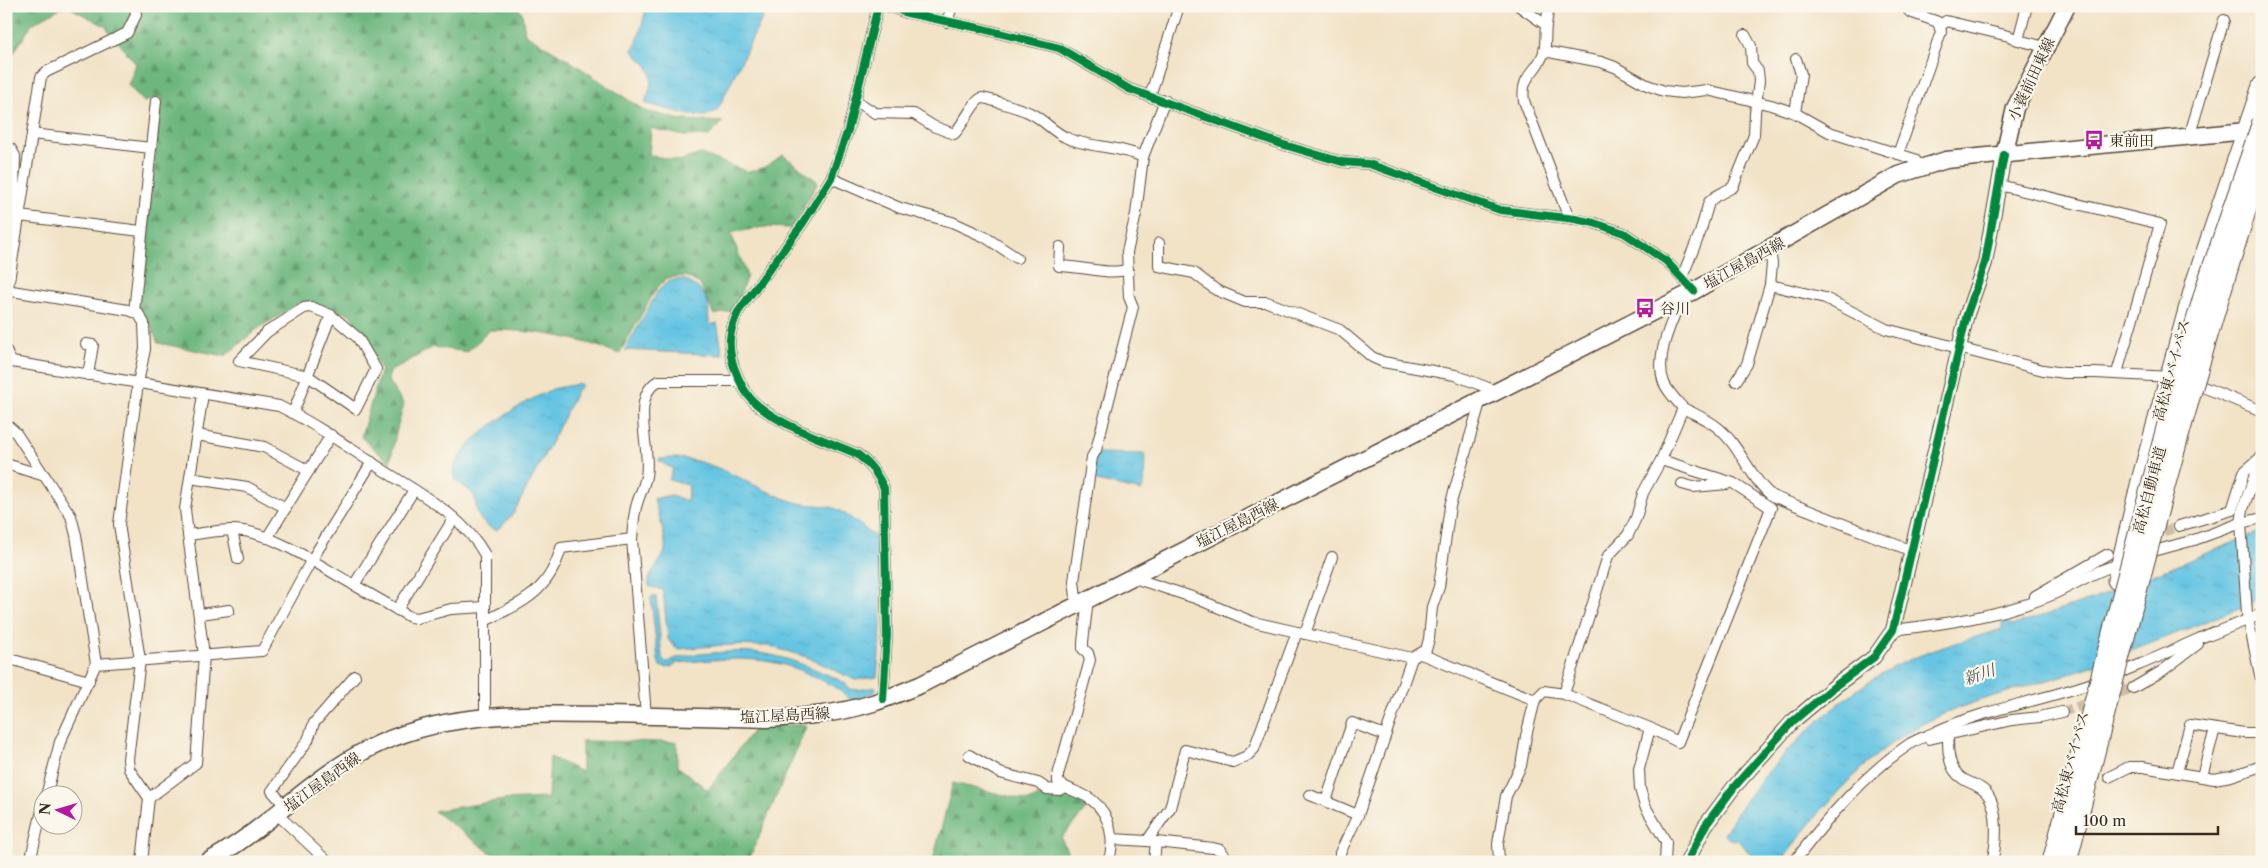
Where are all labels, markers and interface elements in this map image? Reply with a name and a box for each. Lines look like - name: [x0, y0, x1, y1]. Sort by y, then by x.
- street label: 小蓑前田東線: [2003, 34, 2059, 124]
- bus stop icon: 東前田: [2083, 129, 2105, 151]
- place label: 東前田: [2109, 131, 2154, 150]
- street label: 塩江屋島西線: [1700, 233, 1788, 293]
- bus stop icon: 谷川: [1634, 297, 1656, 319]
- place label: 谷川: [1660, 299, 1690, 318]
- street label: 高松東バイパス: [2148, 317, 2194, 423]
- street label: 高松自動車道: [2128, 444, 2170, 536]
- street label: 塩江屋島西線: [1193, 494, 1281, 552]
- water label: 新川: [1961, 659, 1999, 689]
- street label: 塩江屋島西線: [740, 703, 830, 727]
- street label: 高松東バイパス: [2047, 709, 2093, 815]
- street label: 塩江屋島西線: [280, 748, 364, 816]
- north arrow: [32, 786, 82, 836]
- text: N: [36, 802, 55, 816]
- scale bar: [2076, 803, 2218, 835]
- text: 100 m: [2083, 811, 2126, 830]

